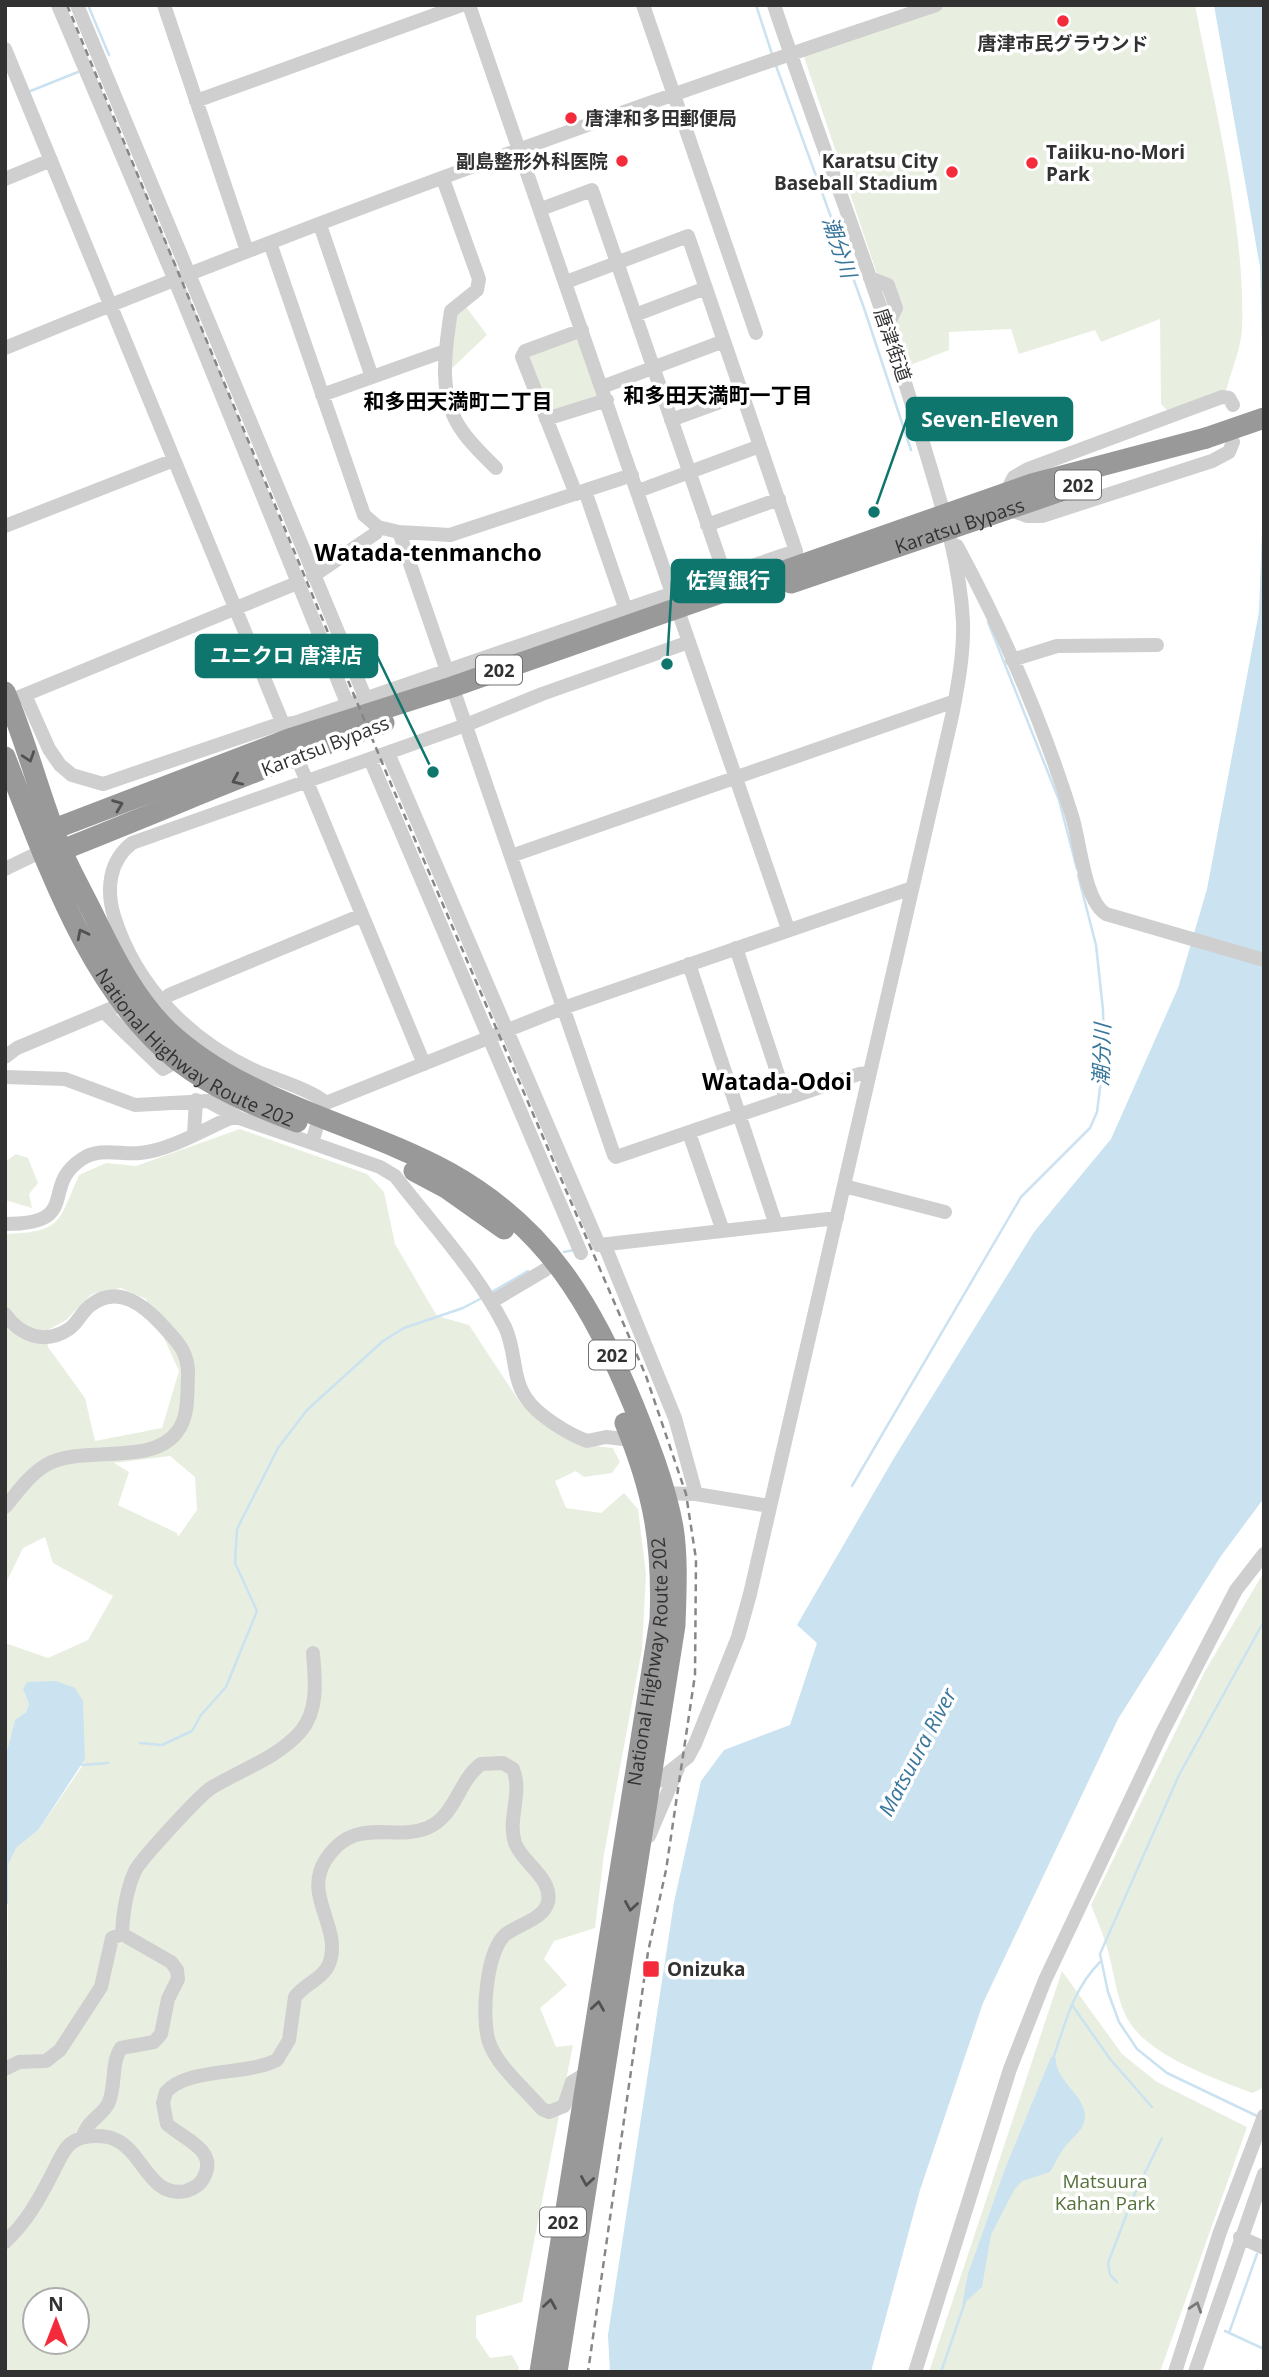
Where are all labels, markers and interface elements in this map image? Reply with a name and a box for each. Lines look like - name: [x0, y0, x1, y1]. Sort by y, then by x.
- marker: 唐津市民グラウンド: [1055, 13, 1071, 29]
- place label: 唐津市民グラウンド: [977, 30, 1149, 56]
- place label: 唐津和多田郵便局: [585, 105, 737, 131]
- marker: 唐津和多田郵便局: [563, 110, 579, 126]
- place label: Taiiku-no-Mori Park: [1046, 139, 1185, 187]
- place label: 副島整形外科医院: [456, 148, 608, 174]
- place label: Karatsu City Baseball Stadium: [774, 148, 938, 196]
- marker: 副島整形外科医院: [614, 153, 630, 169]
- marker: Taiiku-no-Mori Park: [1024, 155, 1040, 171]
- marker: Karatsu City Baseball Stadium: [944, 164, 960, 180]
- water label: 潮分川: [817, 213, 864, 283]
- street label: 唐津街道: [868, 305, 918, 385]
- district label: 和多田天満町一丁目: [624, 381, 813, 409]
- district label: 和多田天満町二丁目: [364, 387, 553, 415]
- callout: Seven-Eleven: [907, 398, 1072, 440]
- text: Seven-Eleven: [921, 405, 1059, 433]
- road number: 202: [1055, 471, 1101, 500]
- street label: Karatsu Bypass: [891, 492, 1028, 560]
- district label: Watada-tenmancho: [314, 536, 542, 568]
- callout: 佐賀銀行: [672, 560, 784, 602]
- text: 佐賀銀行: [686, 566, 770, 594]
- callout: ユニクロ 唐津店: [196, 635, 377, 677]
- text: ユニクロ 唐津店: [210, 641, 362, 669]
- road number: 202: [476, 656, 522, 684]
- street label: Karatsu Bypass: [257, 710, 393, 782]
- one-way arrow: [20, 750, 34, 762]
- one-way arrow: [231, 772, 244, 786]
- one-way arrow: [111, 799, 123, 813]
- one-way arrow: [76, 929, 90, 941]
- street label: National Highway Route 202: [89, 963, 298, 1133]
- water label: 潮分川: [1086, 1021, 1116, 1087]
- district label: Watada-Odoi: [702, 1065, 852, 1097]
- road number: 202: [589, 1340, 635, 1370]
- street label: National Highway Route 202: [621, 1536, 674, 1788]
- water label: Matsuura River: [872, 1683, 963, 1821]
- one-way arrow: [624, 1900, 639, 1912]
- place label: Onizuka: [667, 1956, 745, 1982]
- marker: Onizuka: [641, 1959, 661, 1979]
- one-way arrow: [590, 2000, 605, 2012]
- park label: Matsuura Kahan Park: [1055, 2168, 1155, 2216]
- one-way arrow: [580, 2175, 595, 2187]
- road number: 202: [540, 2208, 586, 2236]
- north arrow: [21, 2286, 91, 2356]
- text: N: [48, 2291, 64, 2317]
- one-way arrow: [542, 2298, 557, 2310]
- one-way arrow: [1188, 2301, 1202, 2313]

